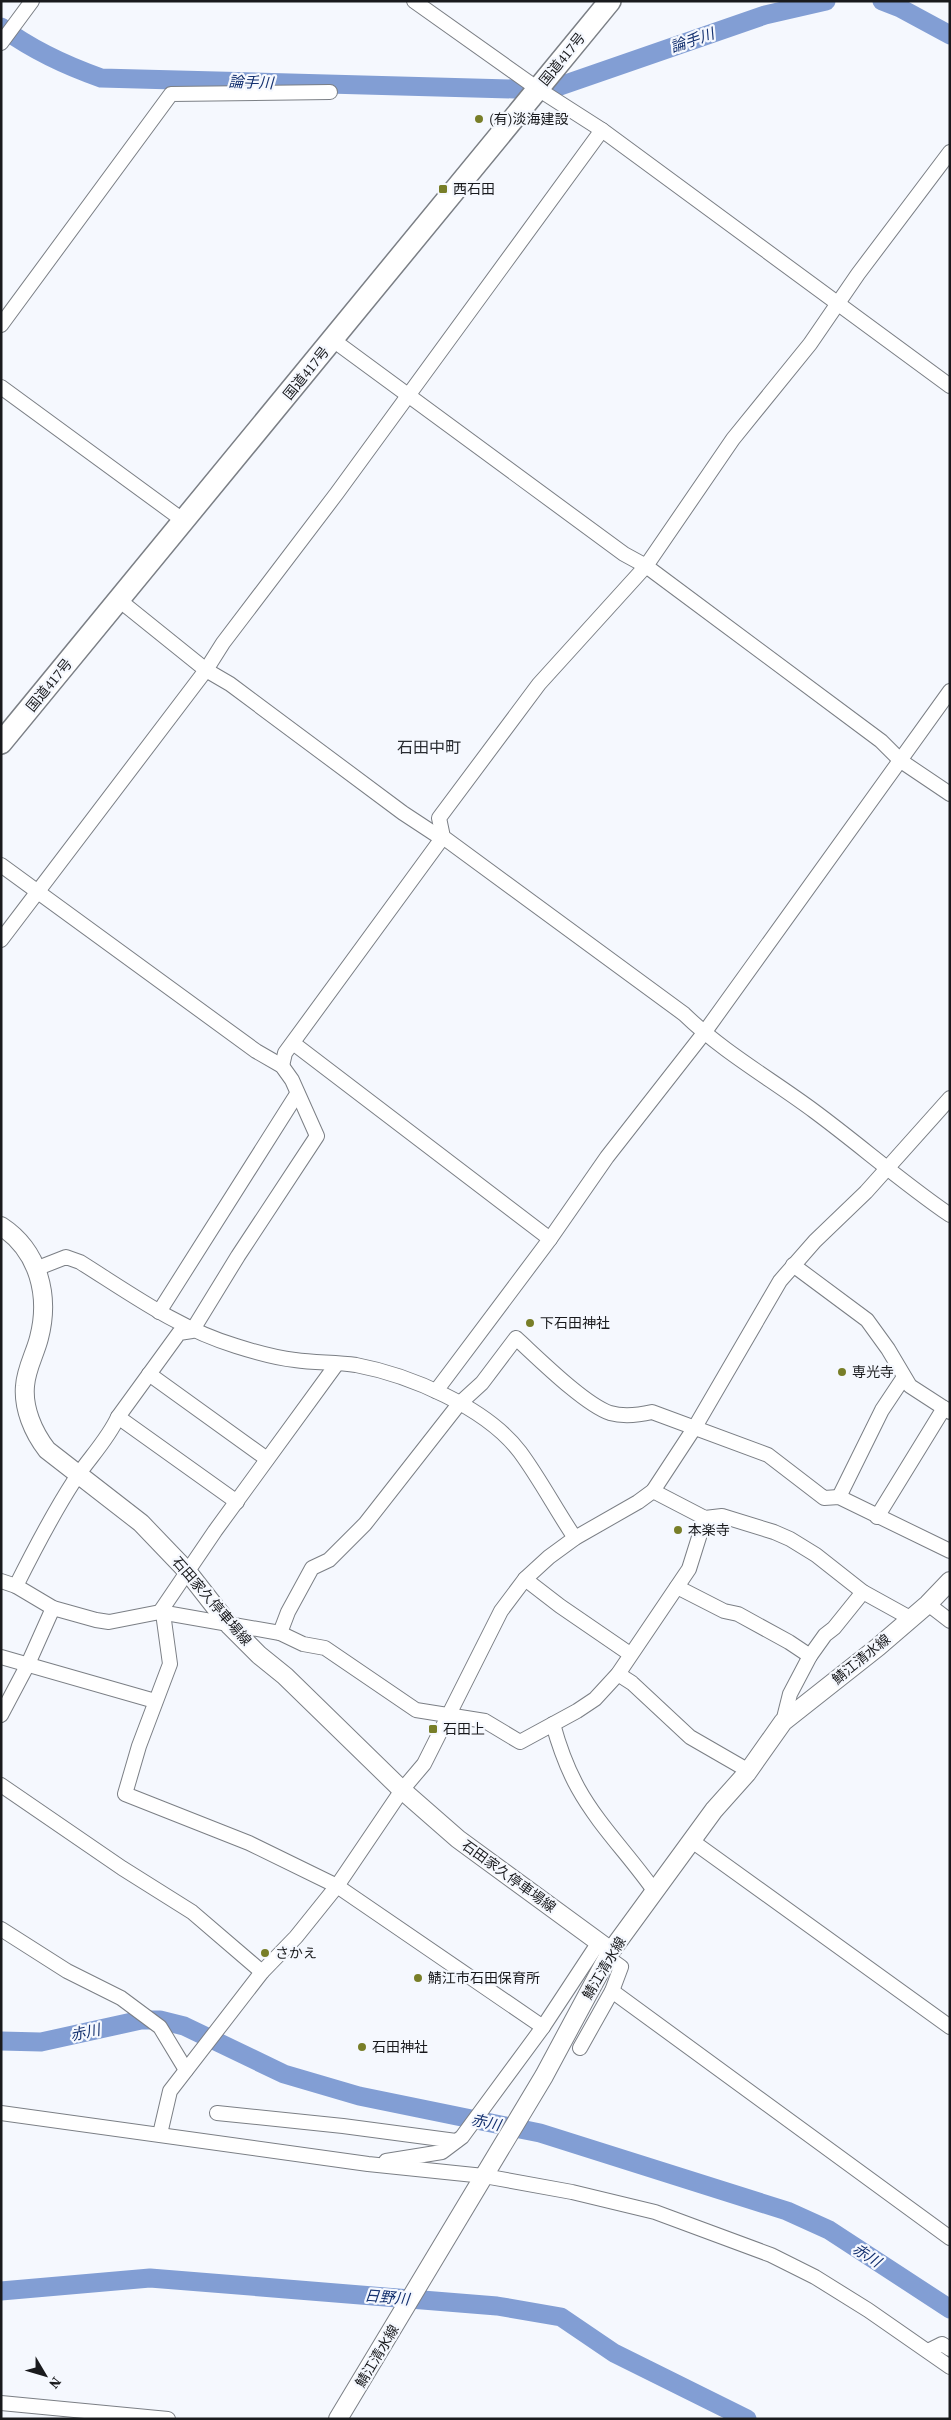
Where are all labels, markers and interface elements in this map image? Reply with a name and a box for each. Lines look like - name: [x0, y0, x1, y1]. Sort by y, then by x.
- water label: 論手川: [667, 22, 719, 57]
- street label: 国道417号: [534, 28, 590, 90]
- water label: 論手川: [228, 71, 276, 93]
- place label: (有)淡海建設: [489, 109, 569, 129]
- marker: (有)淡海建設: [473, 113, 485, 125]
- place label: 西石田: [453, 179, 495, 199]
- marker: 西石田: [437, 183, 449, 195]
- street label: 国道417号: [278, 342, 334, 404]
- street label: 国道417号: [21, 654, 77, 716]
- district label: 石田中町: [397, 736, 461, 758]
- place label: 下石田神社: [540, 1313, 610, 1333]
- marker: 下石田神社: [524, 1317, 536, 1329]
- place label: 専光寺: [852, 1362, 894, 1382]
- marker: 専光寺: [836, 1366, 848, 1378]
- place label: 本楽寺: [688, 1520, 730, 1540]
- marker: 本楽寺: [672, 1524, 684, 1536]
- street label: 石田家久停車場線: [168, 1552, 256, 1650]
- street label: 鯖江清水線: [828, 1629, 894, 1689]
- place label: 石田上: [443, 1719, 485, 1739]
- marker: 石田上: [427, 1723, 439, 1735]
- street label: 石田家久停車場線: [458, 1835, 560, 1917]
- street label: 鯖江清水線: [577, 1933, 631, 2003]
- place label: さかえ: [275, 1943, 317, 1963]
- marker: さかえ: [259, 1947, 271, 1959]
- place label: 鯖江市石田保育所: [428, 1968, 540, 1988]
- marker: 鯖江市石田保育所: [412, 1972, 424, 1984]
- water label: 赤川: [68, 2018, 104, 2045]
- place label: 石田神社: [372, 2037, 428, 2057]
- marker: 石田神社: [356, 2041, 368, 2053]
- water label: 赤川: [469, 2109, 505, 2136]
- water label: 赤川: [849, 2238, 887, 2273]
- water label: 日野川: [364, 2285, 412, 2310]
- street label: 鯖江清水線: [350, 2321, 404, 2391]
- north arrow: [20, 2350, 70, 2400]
- text: N: [44, 2373, 66, 2393]

